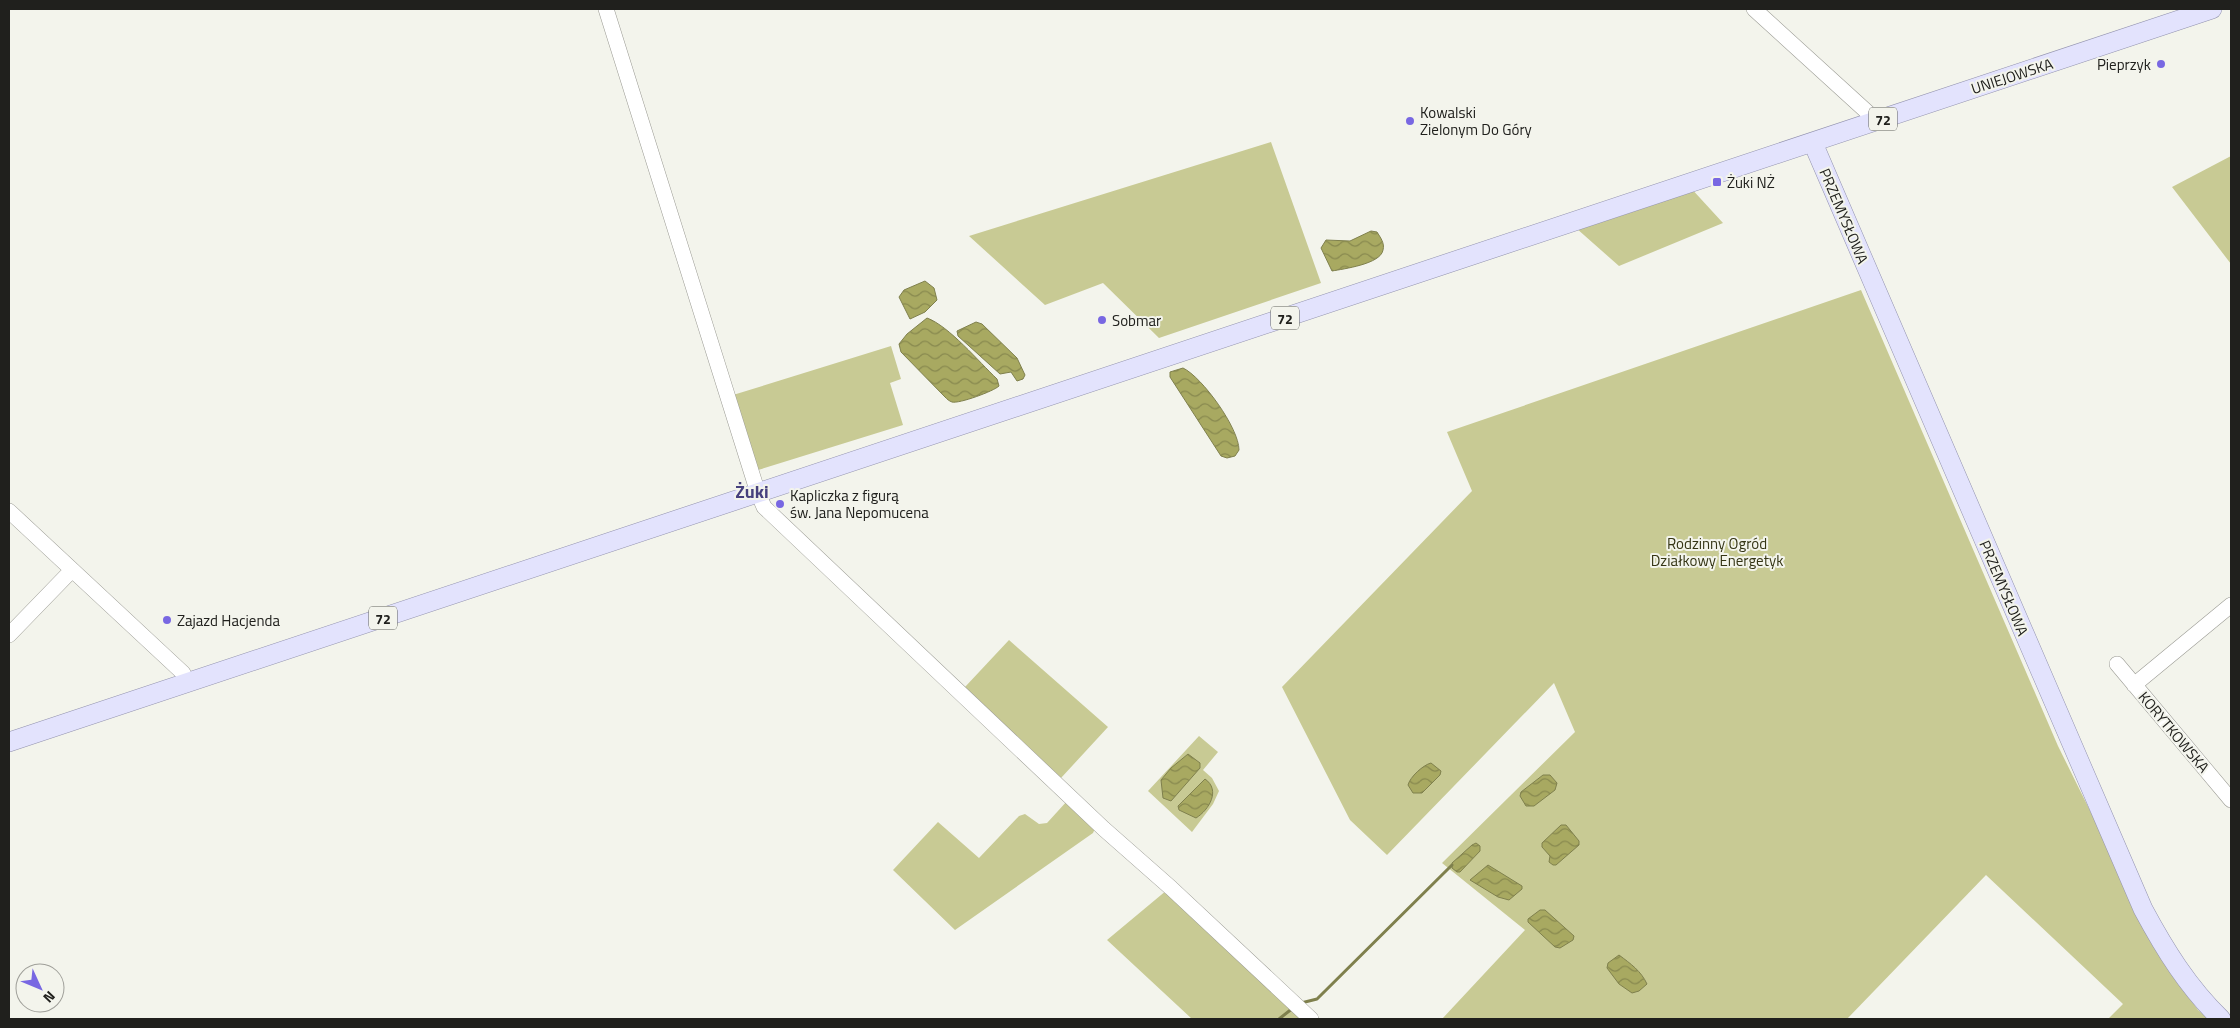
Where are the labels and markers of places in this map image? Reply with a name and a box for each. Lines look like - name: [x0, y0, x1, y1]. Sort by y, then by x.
- place label: Pieprzyk: [2097, 53, 2151, 76]
- marker: Pieprzyk: [2155, 58, 2167, 70]
- place label: Kowalski Zielonym Do Góry: [1420, 101, 1532, 141]
- marker: Kowalski Zielonym Do Góry: [1404, 115, 1416, 127]
- place label: Żuki NŻ: [1727, 171, 1775, 194]
- marker: Żuki NŻ: [1711, 176, 1723, 188]
- place label: Sobmar: [1112, 309, 1161, 332]
- marker: Sobmar: [1096, 314, 1108, 326]
- place label: Kapliczka z figurą św. Jana Nepomucena: [790, 484, 929, 524]
- marker: Kapliczka z figurą św. Jana Nepomucena: [774, 498, 786, 510]
- place label: Zajazd Hacjenda: [177, 609, 280, 632]
- marker: Zajazd Hacjenda: [161, 614, 173, 626]

